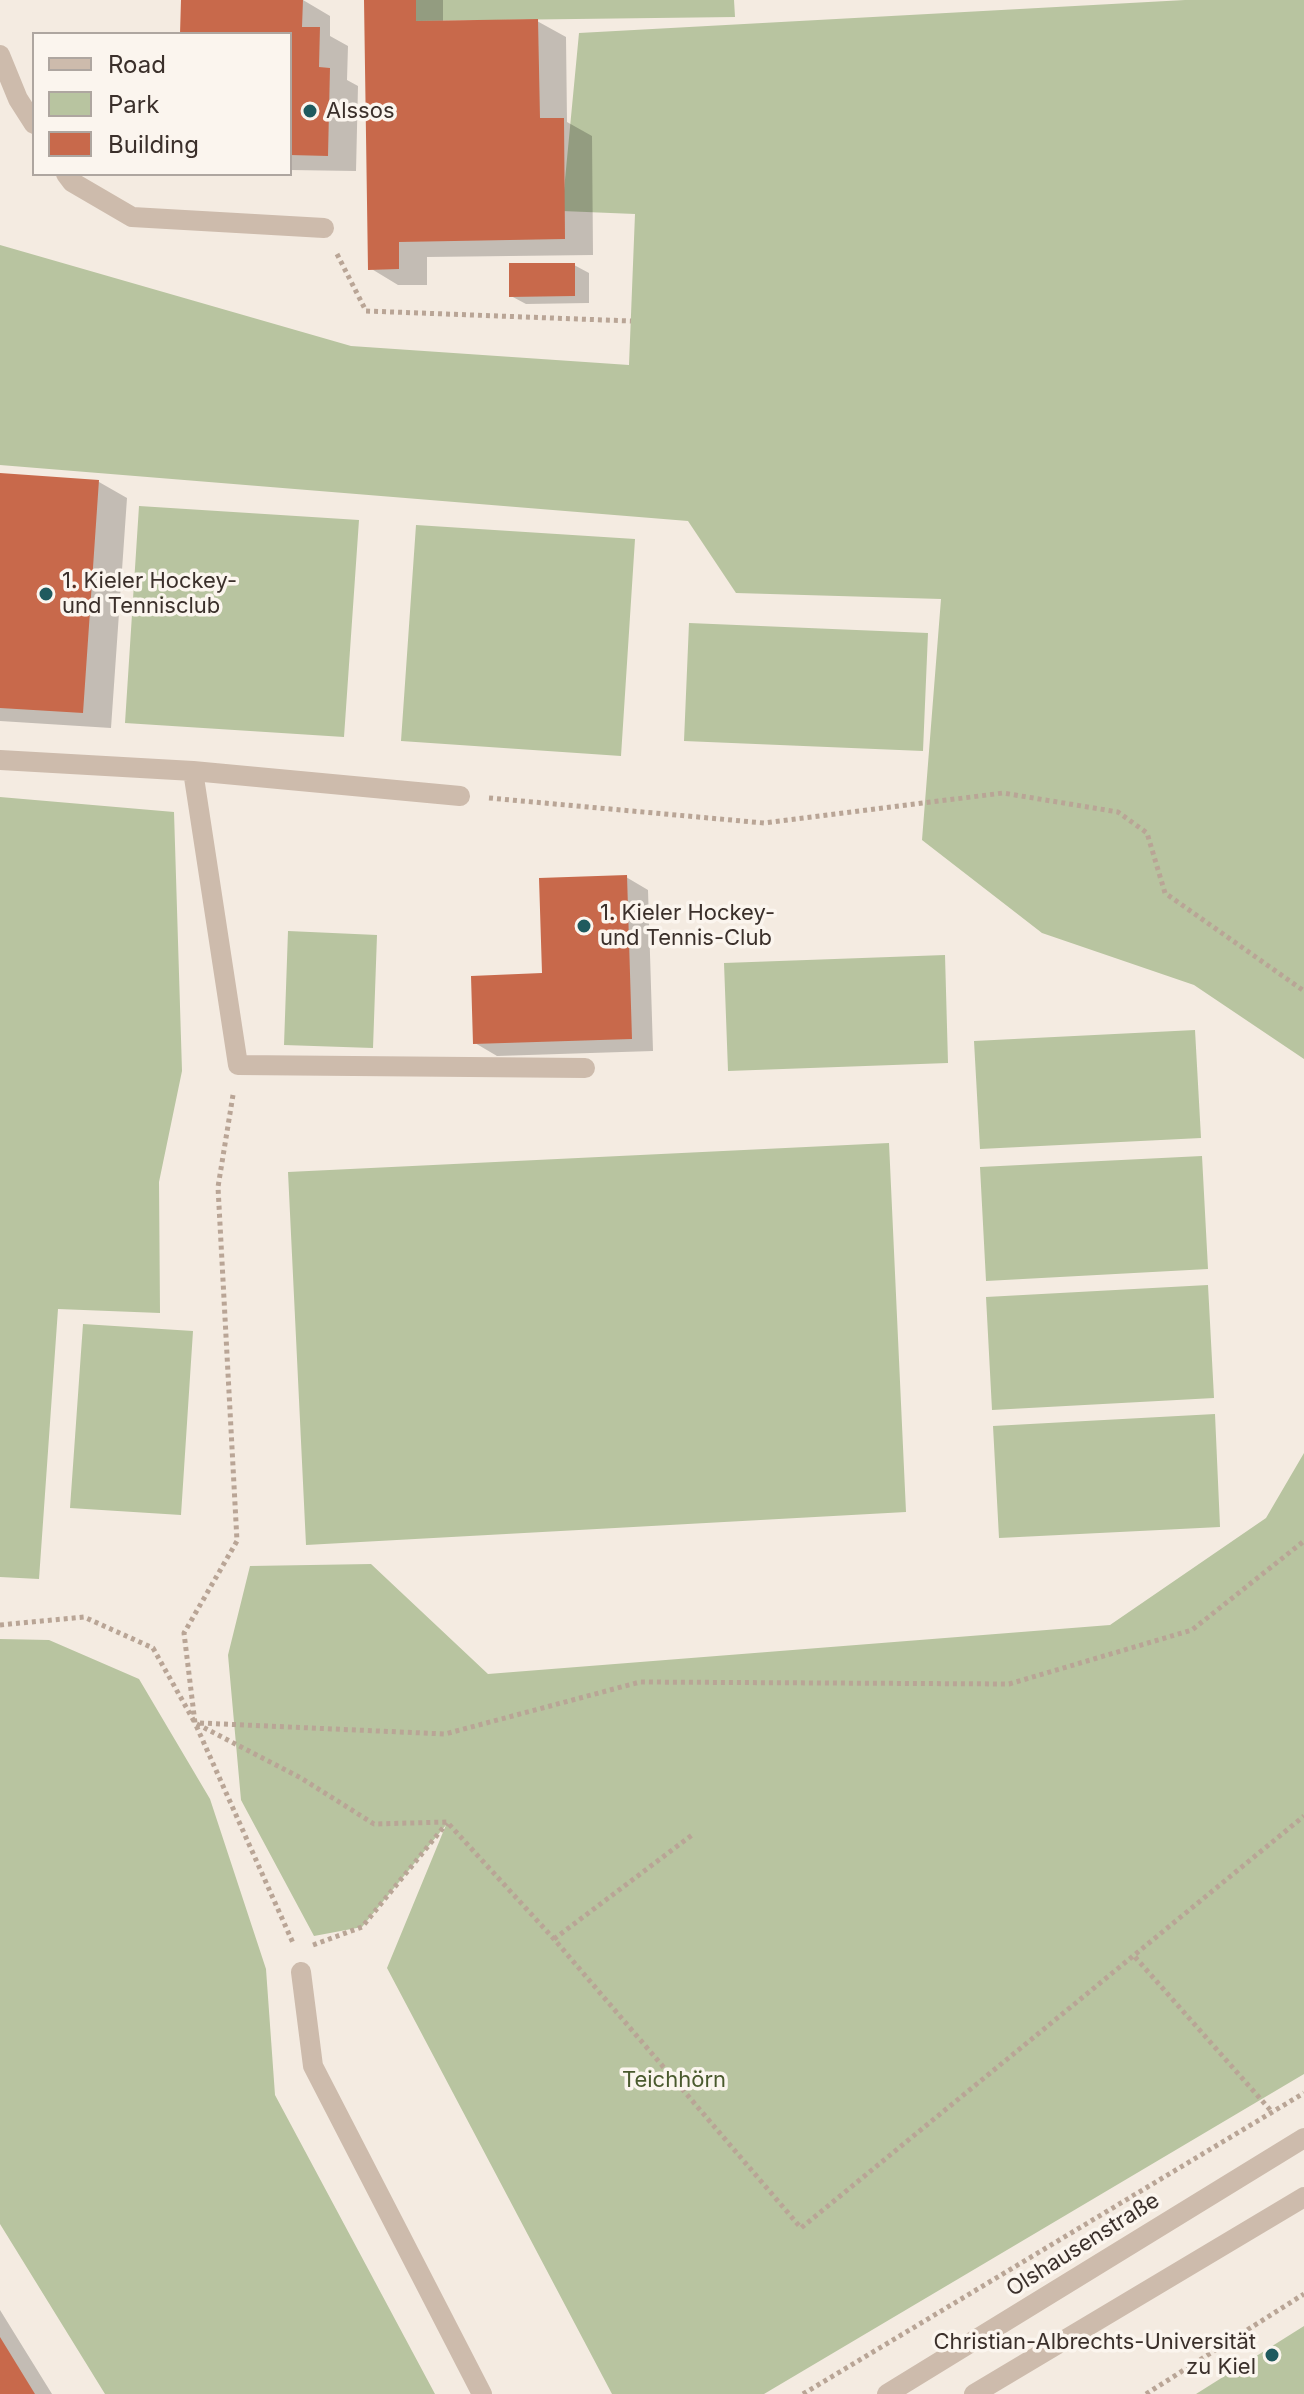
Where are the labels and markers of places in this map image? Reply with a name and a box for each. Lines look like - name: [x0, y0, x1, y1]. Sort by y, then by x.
- place label: Alssos: [326, 98, 395, 124]
- marker: Alssos: [301, 102, 319, 120]
- place label: 1. Kieler Hockey- und Tennisclub: [62, 568, 237, 620]
- marker: 1. Kieler Hockey- und Tennisclub: [37, 585, 55, 603]
- place label: 1. Kieler Hockey- und Tennis-Club: [600, 900, 775, 952]
- marker: 1. Kieler Hockey- und Tennis-Club: [575, 917, 593, 935]
- place label: Christian-Albrechts-Universität zu Kiel: [934, 2329, 1256, 2380]
- marker: Christian-Albrechts-Universität zu Kiel: [1263, 2346, 1281, 2364]

